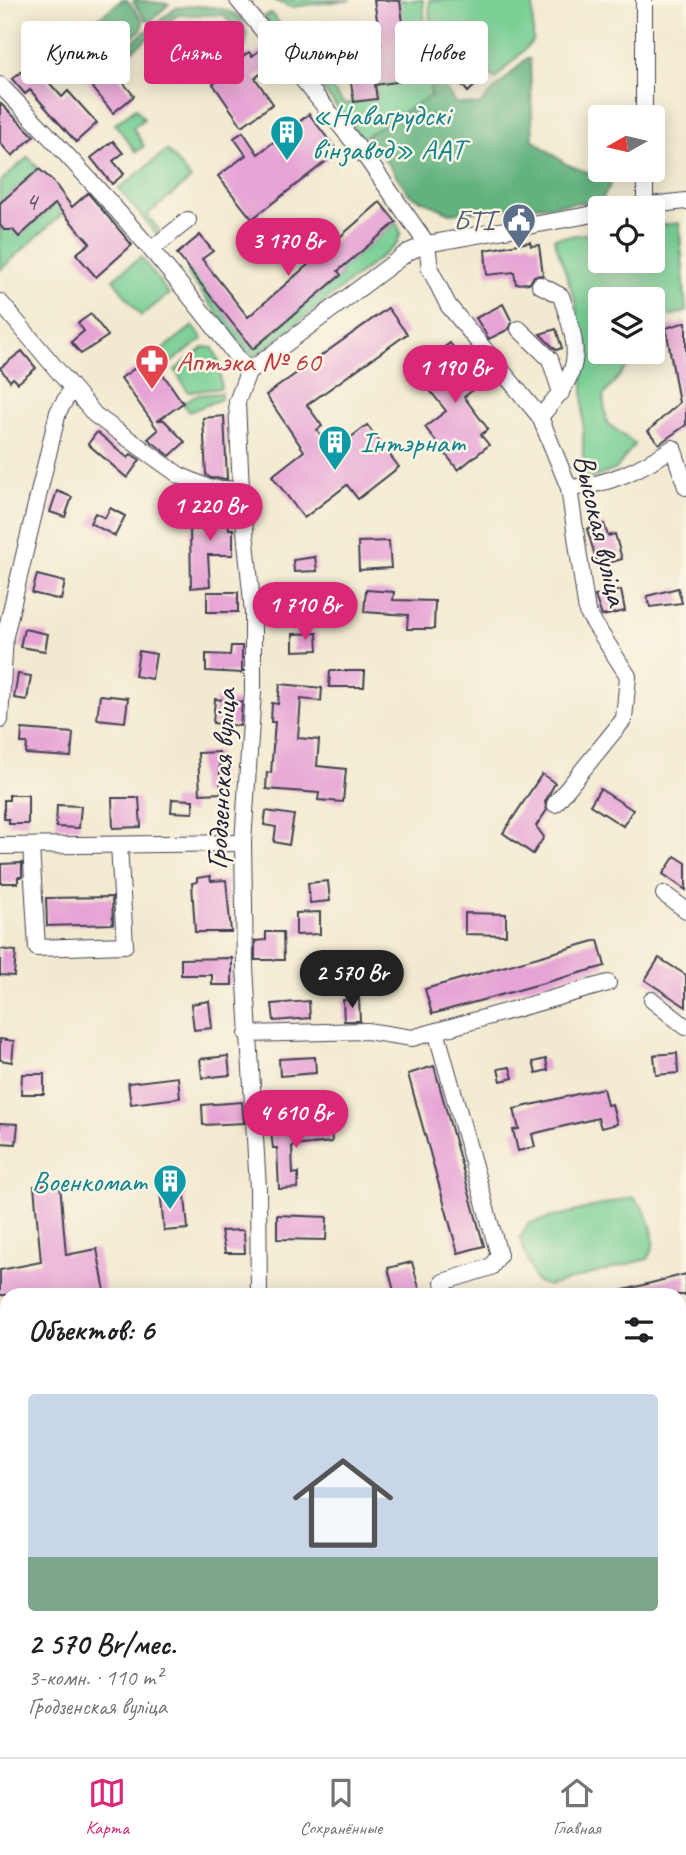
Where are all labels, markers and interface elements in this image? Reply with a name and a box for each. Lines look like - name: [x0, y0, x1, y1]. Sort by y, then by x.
- chip: Купить: [21, 21, 130, 84]
- chip: Снять: [144, 21, 244, 84]
- chip: Фильтры: [258, 21, 381, 84]
- chip: Новое: [395, 21, 488, 84]
- place label: «Навагрудскі вінзавод» ААТ: [312, 96, 471, 168]
- north arrow: [588, 105, 665, 182]
- map controls: [588, 105, 665, 364]
- building icon: «Навагрудскі вінзавод» ААТ: [268, 113, 306, 162]
- house number: 4: [25, 185, 39, 218]
- button: locate: [588, 196, 665, 273]
- place label: БТІ: [453, 201, 501, 239]
- public building icon: БТІ: [500, 201, 538, 250]
- pin: 3 170 Br: [216, 218, 360, 278]
- text: 3 170 Br: [252, 226, 324, 255]
- button: layers: [588, 287, 665, 364]
- pharmacy icon: Аптэка № 60: [133, 342, 171, 391]
- place label: Аптэка № 60: [176, 342, 323, 380]
- pin: 1 190 Br: [383, 346, 527, 405]
- text: 1 190 Br: [419, 353, 491, 382]
- building icon: Інтэрнат: [316, 423, 354, 472]
- place label: Інтэрнат: [360, 423, 466, 461]
- street label: Высокая вуліца: [565, 451, 637, 611]
- pin: 1 220 Br: [138, 484, 282, 543]
- text: 1 220 Br: [174, 491, 246, 520]
- pin: 1 710 Br: [233, 582, 377, 642]
- text: 1 710 Br: [269, 590, 341, 619]
- street label: Гродзенская вуліца: [197, 686, 245, 870]
- pin: 2 570 Br: [280, 950, 424, 1010]
- text: 2 570 Br: [316, 958, 388, 987]
- pin: 4 610 Br: [224, 1090, 368, 1150]
- text: 4 610 Br: [259, 1098, 333, 1127]
- place label: Военкомат: [32, 1162, 149, 1200]
- building icon: Военкомат: [151, 1162, 189, 1211]
- text: Объектов: 6: [28, 1311, 154, 1349]
- icon: filters: [620, 1311, 658, 1349]
- icon: home: [280, 1440, 406, 1566]
- text: 2 570 Br/мес.: [28, 1625, 176, 1663]
- text: 3-комн. · 110 m²: [28, 1663, 162, 1692]
- text: Гродзенская вуліца: [28, 1692, 167, 1721]
- tab: Карта: [85, 1774, 129, 1840]
- tab: Сохранённые: [300, 1774, 382, 1840]
- tab: Главная: [553, 1774, 601, 1840]

